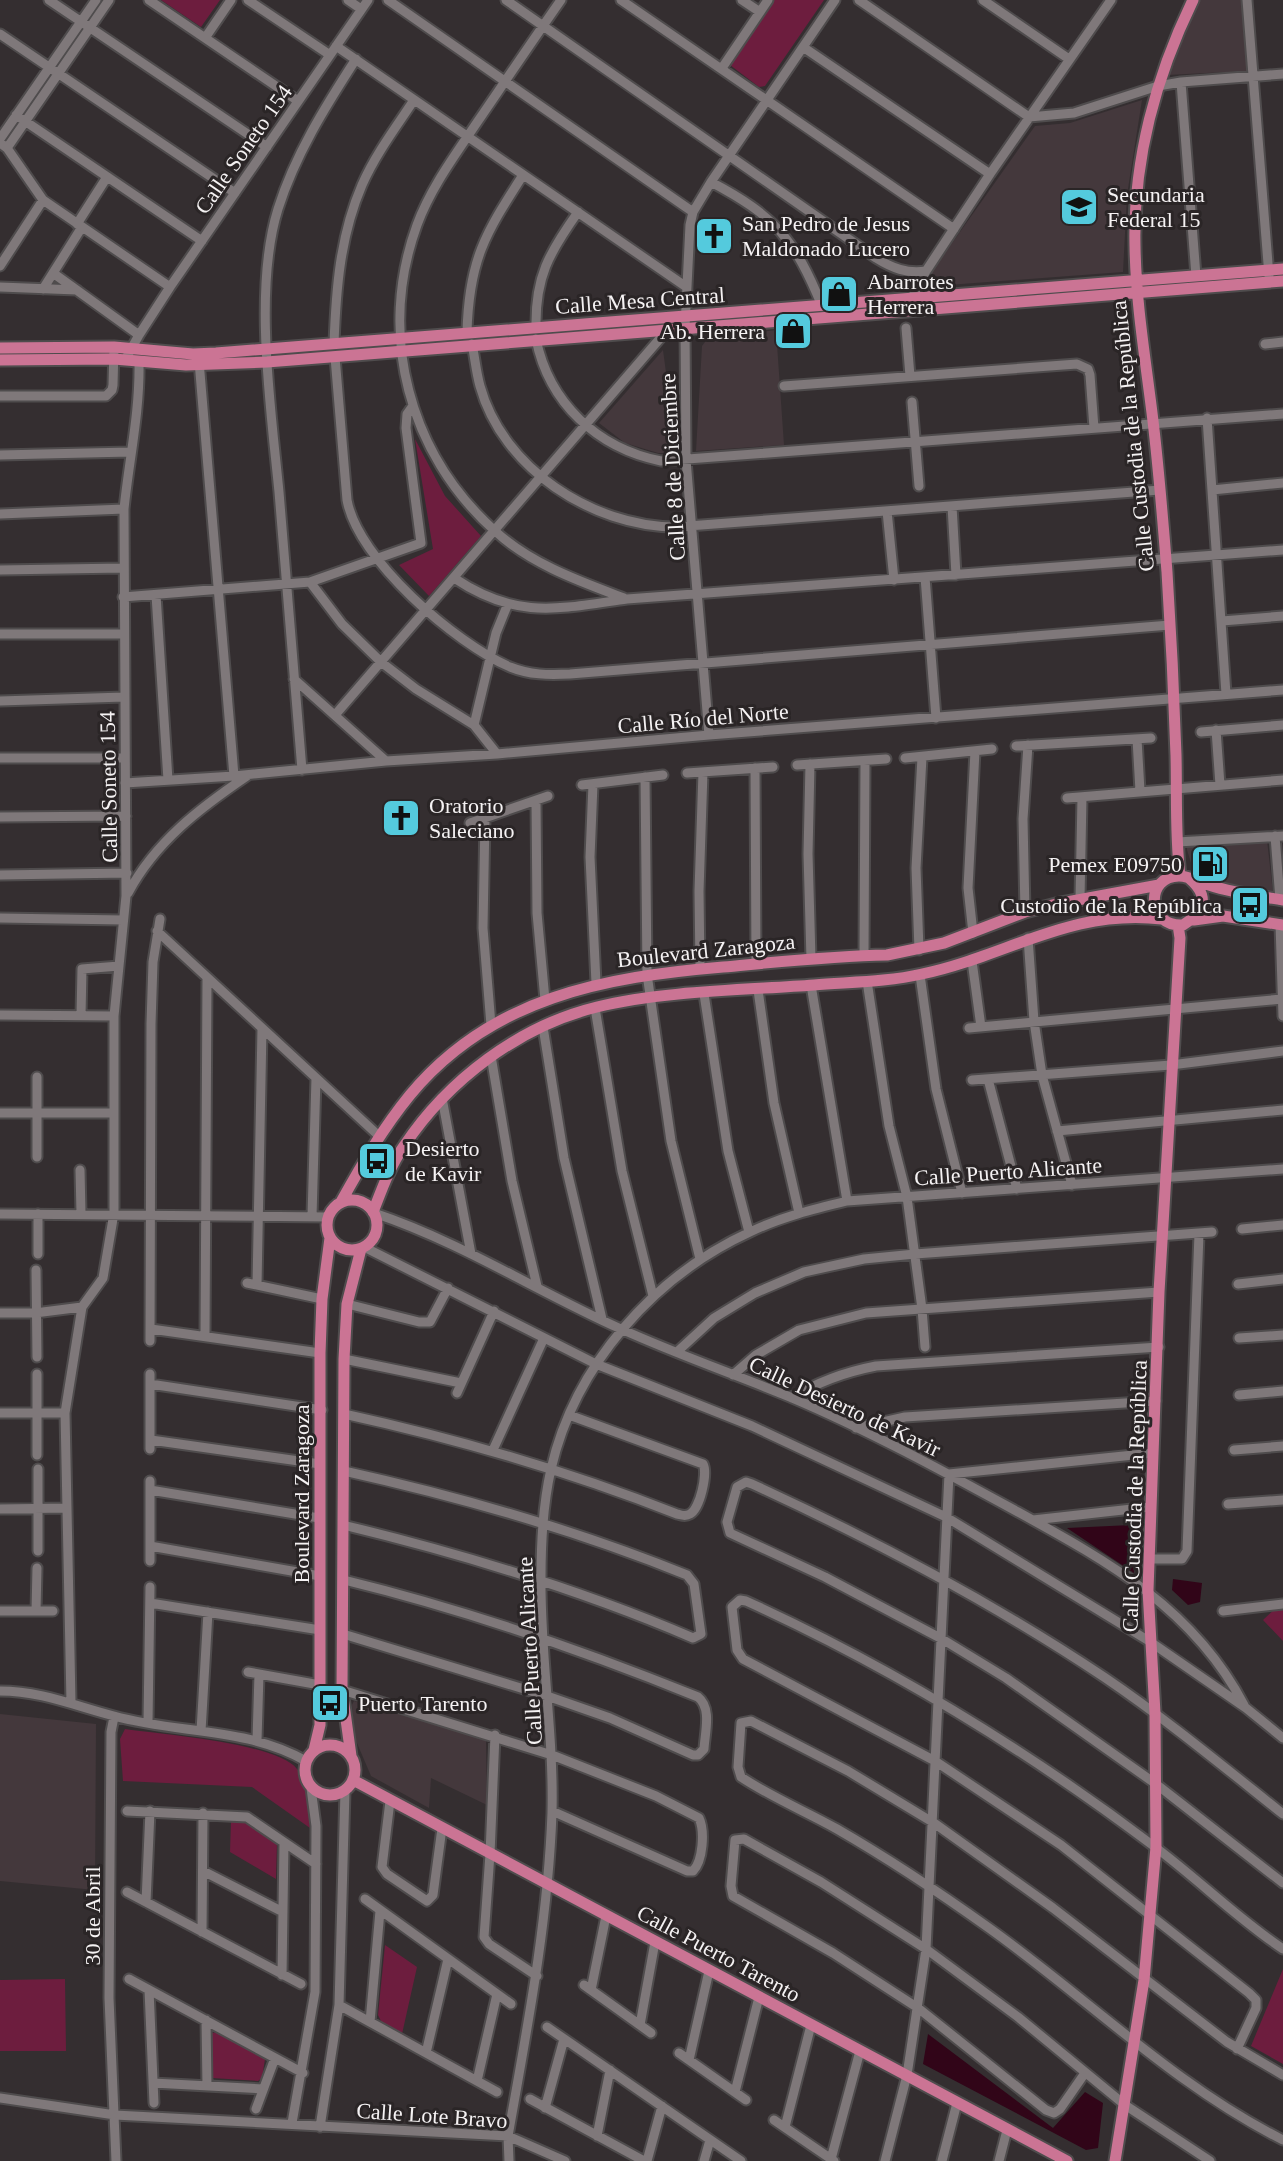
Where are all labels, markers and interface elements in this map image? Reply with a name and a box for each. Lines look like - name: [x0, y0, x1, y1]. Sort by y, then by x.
- street label: Calle Soneto 154: [190, 80, 297, 219]
- place label: Secundaria Federal 15: [1107, 182, 1205, 232]
- school or university icon: Secundaria Federal 15: [1058, 186, 1100, 228]
- place label: San Pedro de Jesus Maldonado Lucero: [742, 211, 910, 261]
- church icon: San Pedro de Jesus Maldonado Lucero: [693, 215, 735, 257]
- place label: Abarrotes Herrera: [867, 269, 954, 319]
- shop icon: Abarrotes Herrera: [818, 273, 860, 315]
- street label: Calle Mesa Central: [554, 282, 726, 319]
- street label: Calle Custodia de la República: [1106, 299, 1159, 573]
- shop icon: Ab. Herrera: [772, 310, 814, 352]
- place label: Ab. Herrera: [660, 319, 765, 344]
- street label: Calle 8 de Diciembre: [655, 373, 690, 561]
- street label: Calle Río del Norte: [616, 699, 790, 738]
- street label: Calle Soneto 154: [95, 711, 122, 863]
- place label: Oratorio Saleciano: [429, 793, 515, 843]
- church icon: Oratorio Saleciano: [380, 797, 422, 839]
- fuel station icon: Pemex E09750: [1189, 843, 1231, 885]
- place label: Pemex E09750: [1048, 852, 1182, 877]
- bus stop icon: Custodio de la República: [1229, 884, 1271, 926]
- place label: Custodio de la República: [1000, 893, 1222, 918]
- street label: Boulevard Zaragoza: [616, 929, 797, 972]
- place label: Desierto de Kavir: [405, 1136, 482, 1186]
- bus stop icon: Desierto de Kavir: [356, 1140, 398, 1182]
- street label: Calle Puerto Alicante: [913, 1152, 1103, 1191]
- street label: Calle Desierto de Kavir: [745, 1351, 945, 1462]
- street label: Calle Custodia de la República: [1117, 1359, 1152, 1633]
- street label: Boulevard Zaragoza: [289, 1404, 314, 1583]
- street label: Calle Puerto Alicante: [512, 1556, 547, 1746]
- bus stop icon: Puerto Tarento: [309, 1682, 351, 1724]
- place label: Puerto Tarento: [358, 1691, 487, 1716]
- street label: 30 de Abril: [80, 1867, 105, 1966]
- street label: Calle Puerto Tarento: [633, 1900, 805, 2007]
- street label: Calle Lote Bravo: [356, 2098, 508, 2133]

